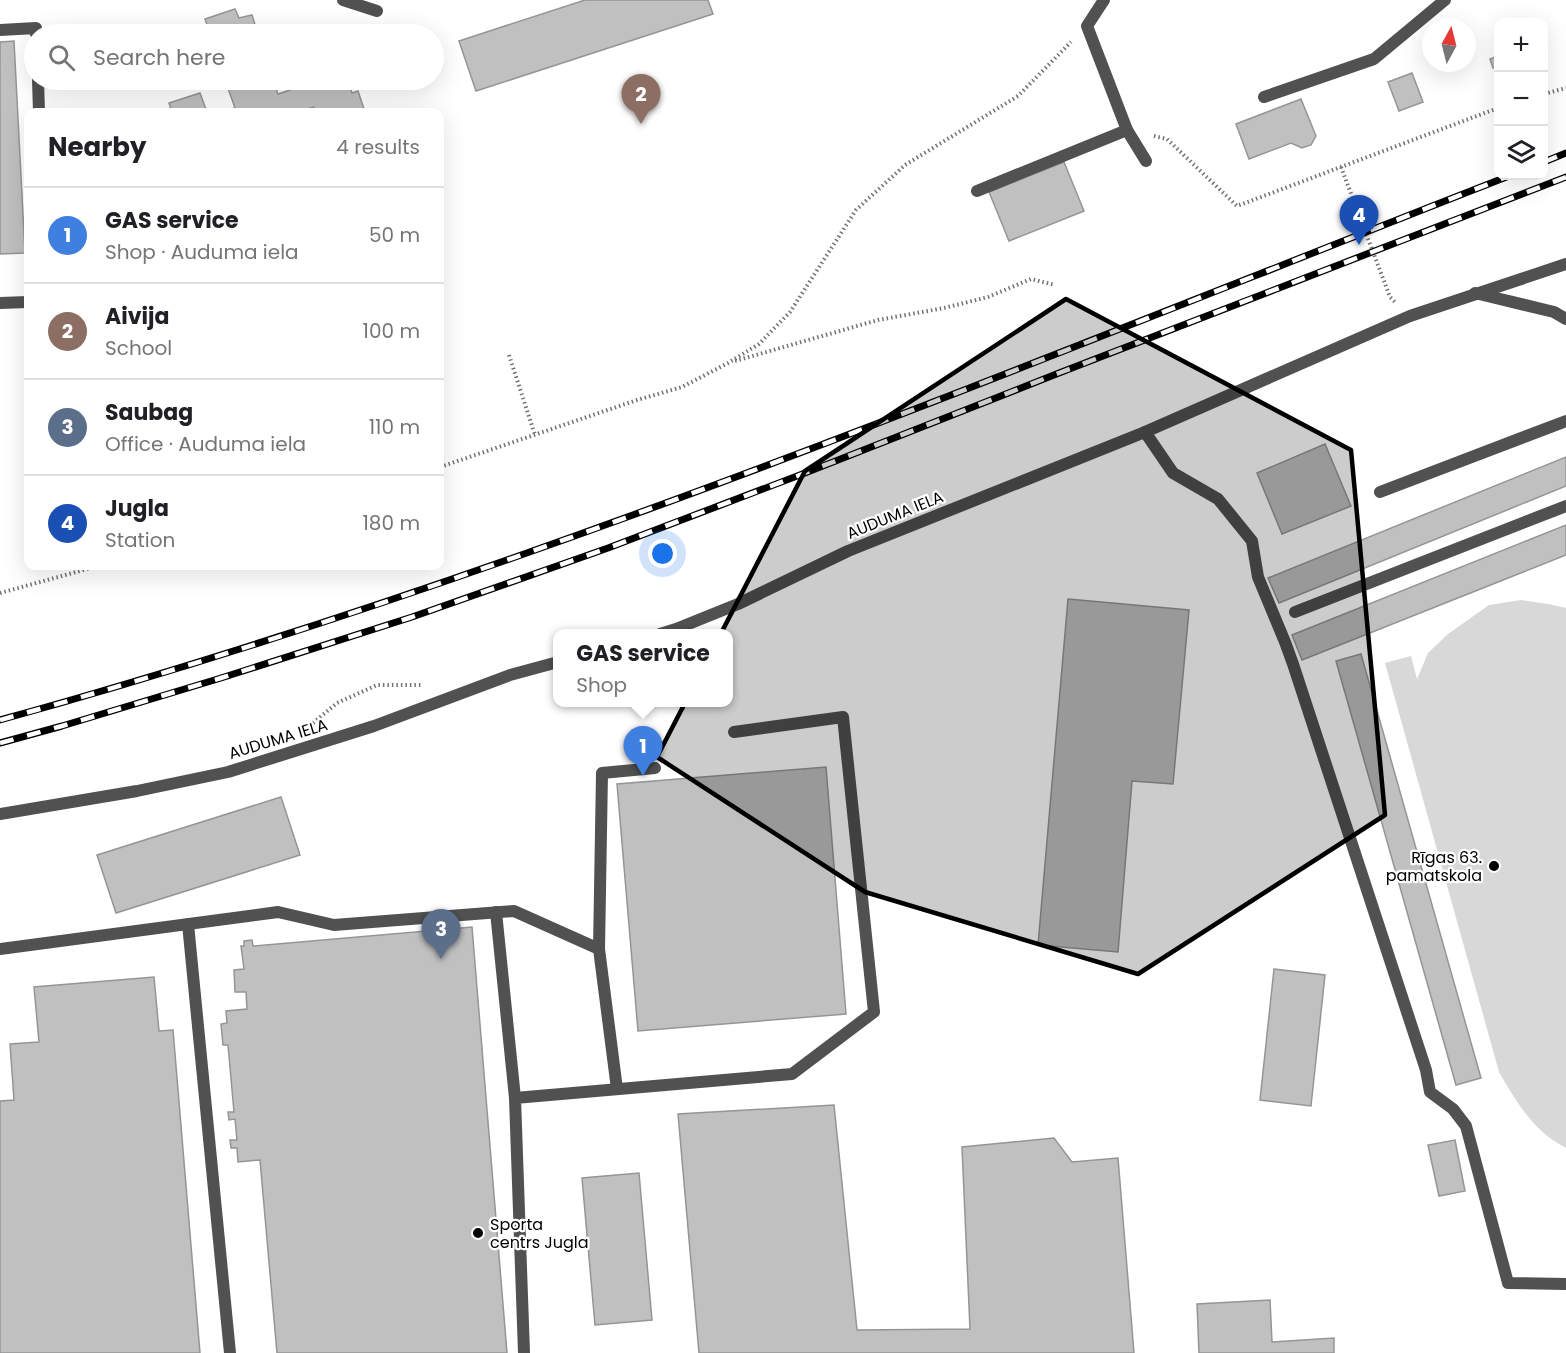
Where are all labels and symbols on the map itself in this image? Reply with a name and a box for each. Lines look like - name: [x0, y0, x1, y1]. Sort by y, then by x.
- north arrow: [1422, 18, 1476, 72]
- pin: 2: [622, 74, 660, 124]
- pin: 4: [1340, 196, 1378, 245]
- street label: AUDUMA IELA: [843, 485, 947, 545]
- your location: [648, 539, 677, 568]
- street label: AUDUMA IELA: [226, 713, 331, 765]
- pin: 1: [624, 726, 662, 776]
- place label: Rīgas 63. pamatskola: [1386, 846, 1482, 887]
- marker: Rīgas 63. pamatskola: [1487, 859, 1501, 873]
- pin: 3: [422, 910, 460, 959]
- place label: Sporta centrs Jugla: [490, 1213, 589, 1254]
- marker: Sporta centrs Jugla: [471, 1226, 485, 1240]

